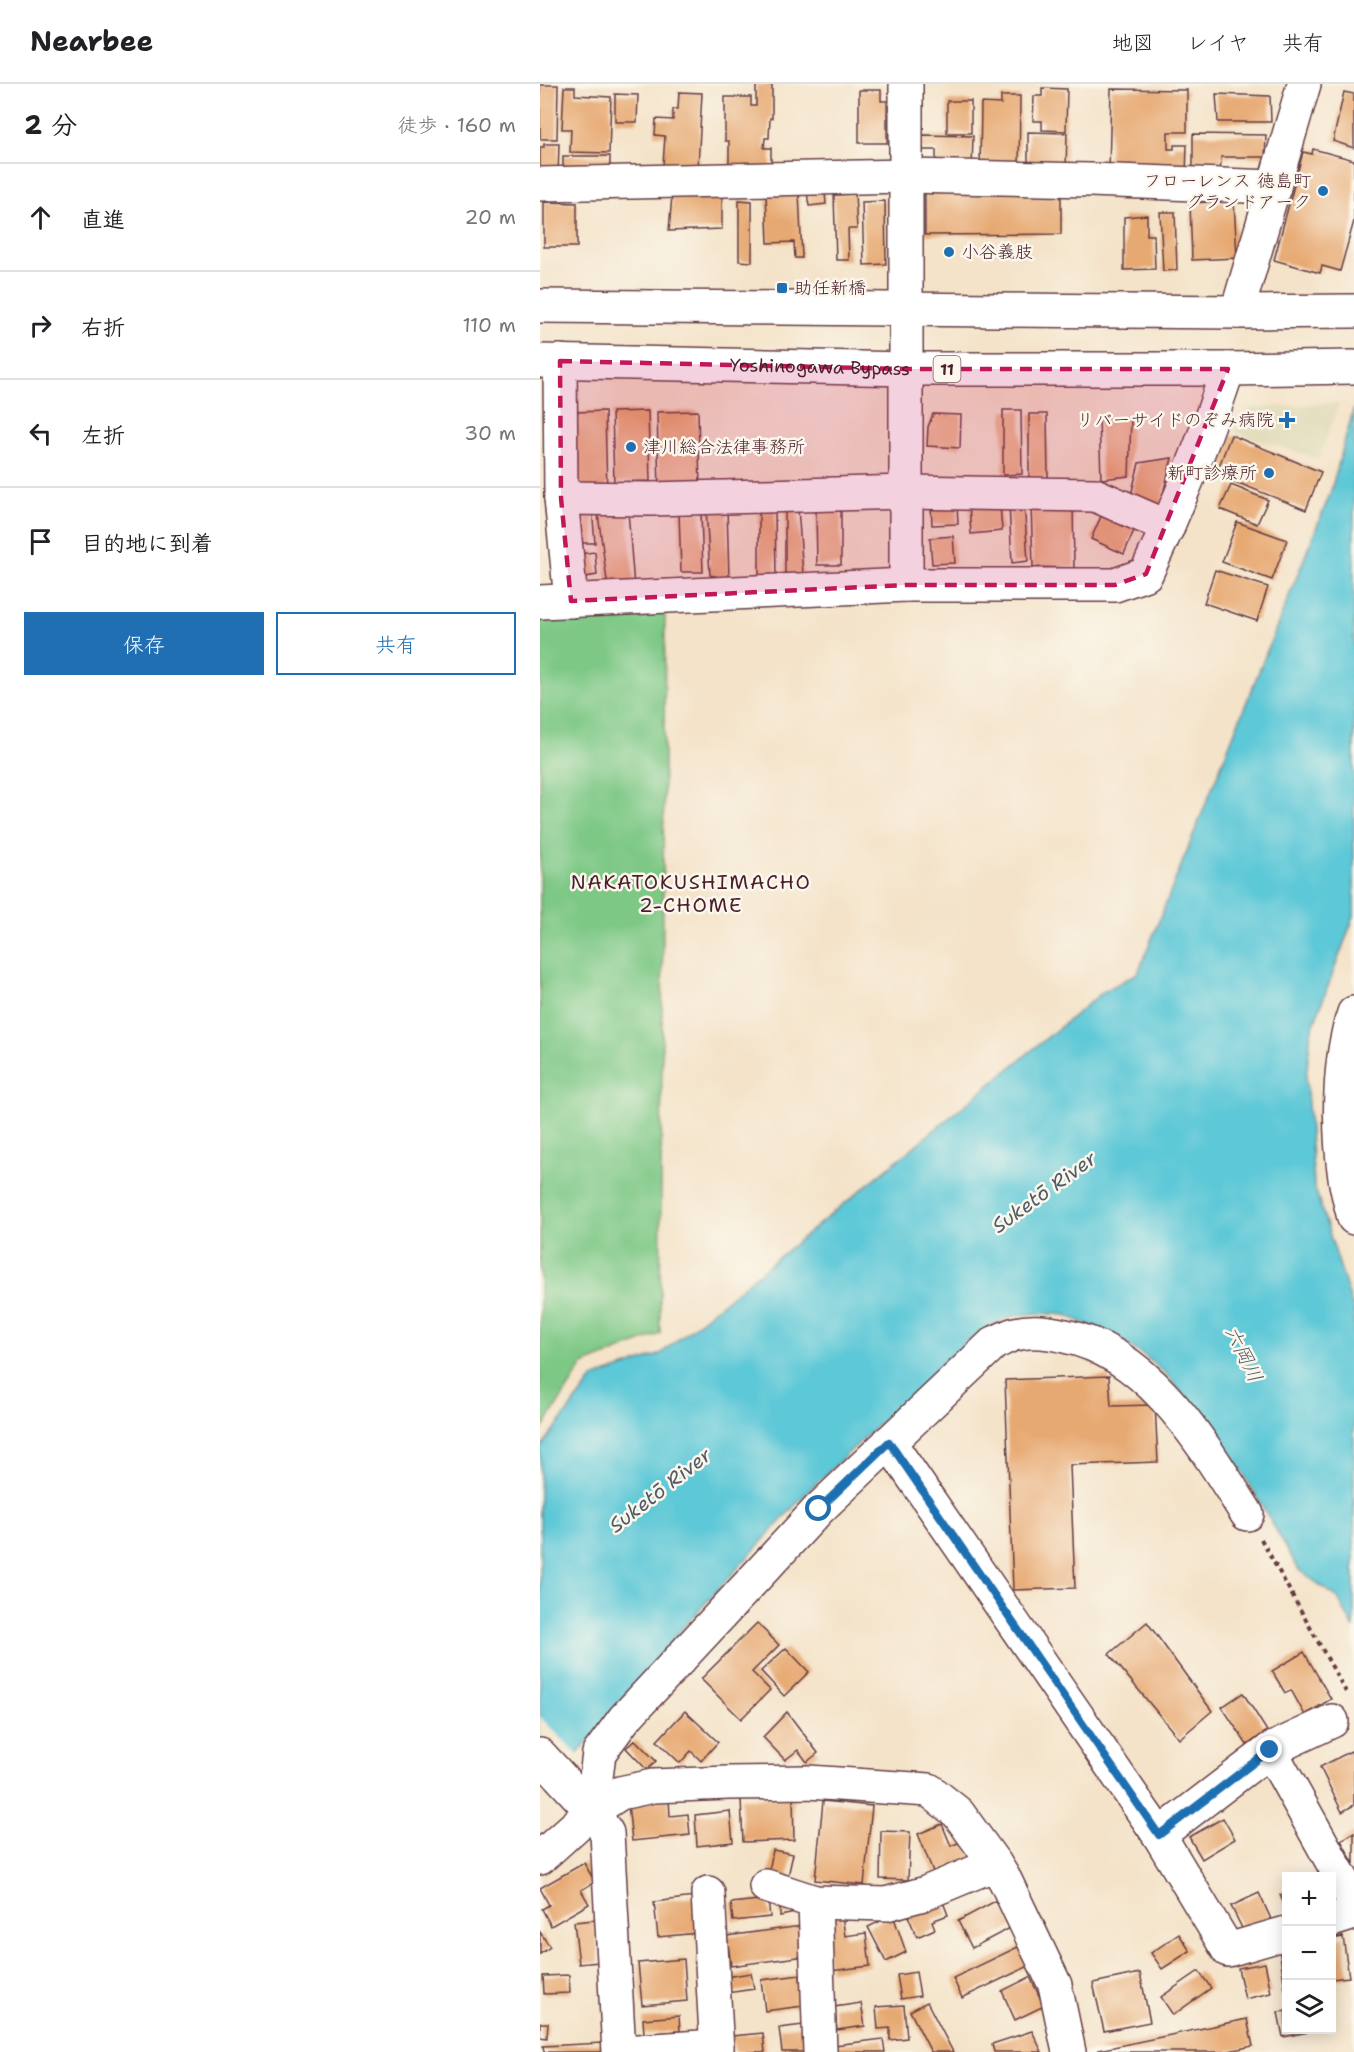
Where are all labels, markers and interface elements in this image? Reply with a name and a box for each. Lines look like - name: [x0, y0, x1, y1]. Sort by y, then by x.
- text: Nearbee: [30, 22, 153, 60]
- text: 地図: [1112, 29, 1154, 57]
- text: レイヤ: [1187, 29, 1249, 57]
- text: 共有: [1282, 29, 1324, 57]
- text: 2 分: [24, 107, 77, 142]
- text: 徒歩 · 160 m: [398, 112, 516, 138]
- place label: フローレンス 徳島町 グランドアーク: [1144, 169, 1311, 214]
- marker: フローレンス 徳島町 グランドアーク: [1316, 184, 1330, 198]
- icon: ahead: [24, 201, 57, 234]
- text: 20 m: [465, 204, 516, 230]
- text: 直進: [81, 205, 125, 234]
- place label: 小谷義肢: [961, 240, 1033, 264]
- marker: 小谷義肢: [942, 245, 956, 259]
- place label: 助任新橋: [794, 276, 866, 300]
- marker: 助任新橋: [775, 281, 789, 295]
- icon: right: [24, 309, 57, 342]
- text: 110 m: [462, 312, 516, 338]
- text: 右折: [81, 313, 125, 342]
- street label: Yoshinogawa Bypass: [730, 353, 910, 381]
- road number: 11: [934, 356, 960, 382]
- place label: リバーサイドのぞみ病院: [1076, 408, 1274, 432]
- marker: リバーサイドのぞみ病院: [1278, 411, 1296, 429]
- icon: left: [24, 417, 57, 450]
- text: 30 m: [464, 420, 516, 446]
- text: 左折: [81, 421, 125, 450]
- place label: 津川総合法律事務所: [643, 435, 805, 459]
- marker: 津川総合法律事務所: [624, 440, 638, 454]
- place label: 新町診療所: [1167, 461, 1257, 485]
- marker: 新町診療所: [1262, 466, 1276, 480]
- icon: arrive: [24, 525, 57, 558]
- text: 目的地に到着: [81, 529, 213, 558]
- button: 保存: [24, 612, 264, 675]
- button: 共有: [276, 612, 516, 675]
- district label: NAKATOKUSHIMACHO 2-CHOME: [571, 869, 811, 918]
- water label: Suketō River: [987, 1145, 1102, 1239]
- water label: 六岡川: [1219, 1321, 1269, 1387]
- water label: Suketō River: [603, 1442, 717, 1538]
- route start: [805, 1495, 831, 1521]
- route end: [1256, 1736, 1282, 1762]
- map controls: [1282, 1872, 1336, 2034]
- button: +: [1282, 1872, 1336, 1926]
- button: −: [1282, 1926, 1336, 1980]
- button: layers: [1282, 1980, 1336, 2034]

